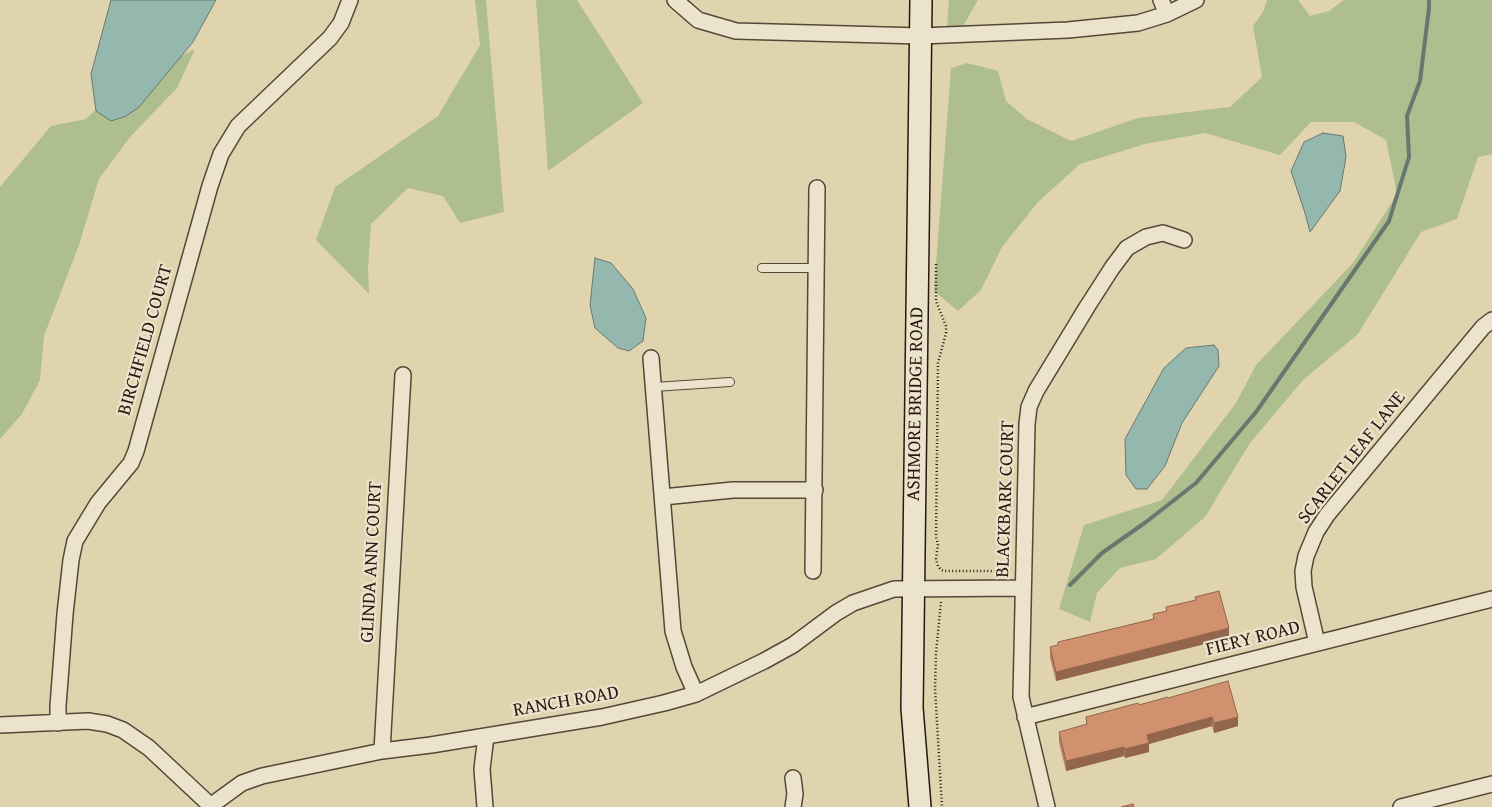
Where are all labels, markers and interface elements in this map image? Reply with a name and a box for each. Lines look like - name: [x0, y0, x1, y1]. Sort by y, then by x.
- street label: BIRCHFIELD COURT: [114, 262, 178, 418]
- street label: ASHMORE BRIDGE ROAD: [903, 307, 929, 501]
- street label: SCARLET LEAF LANE: [1293, 387, 1411, 529]
- street label: BLACKBARK COURT: [992, 420, 1020, 578]
- street label: GLINDA ANN COURT: [356, 481, 388, 643]
- street label: FIERY ROAD: [1204, 616, 1302, 662]
- street label: RANCH ROAD: [511, 681, 621, 723]

